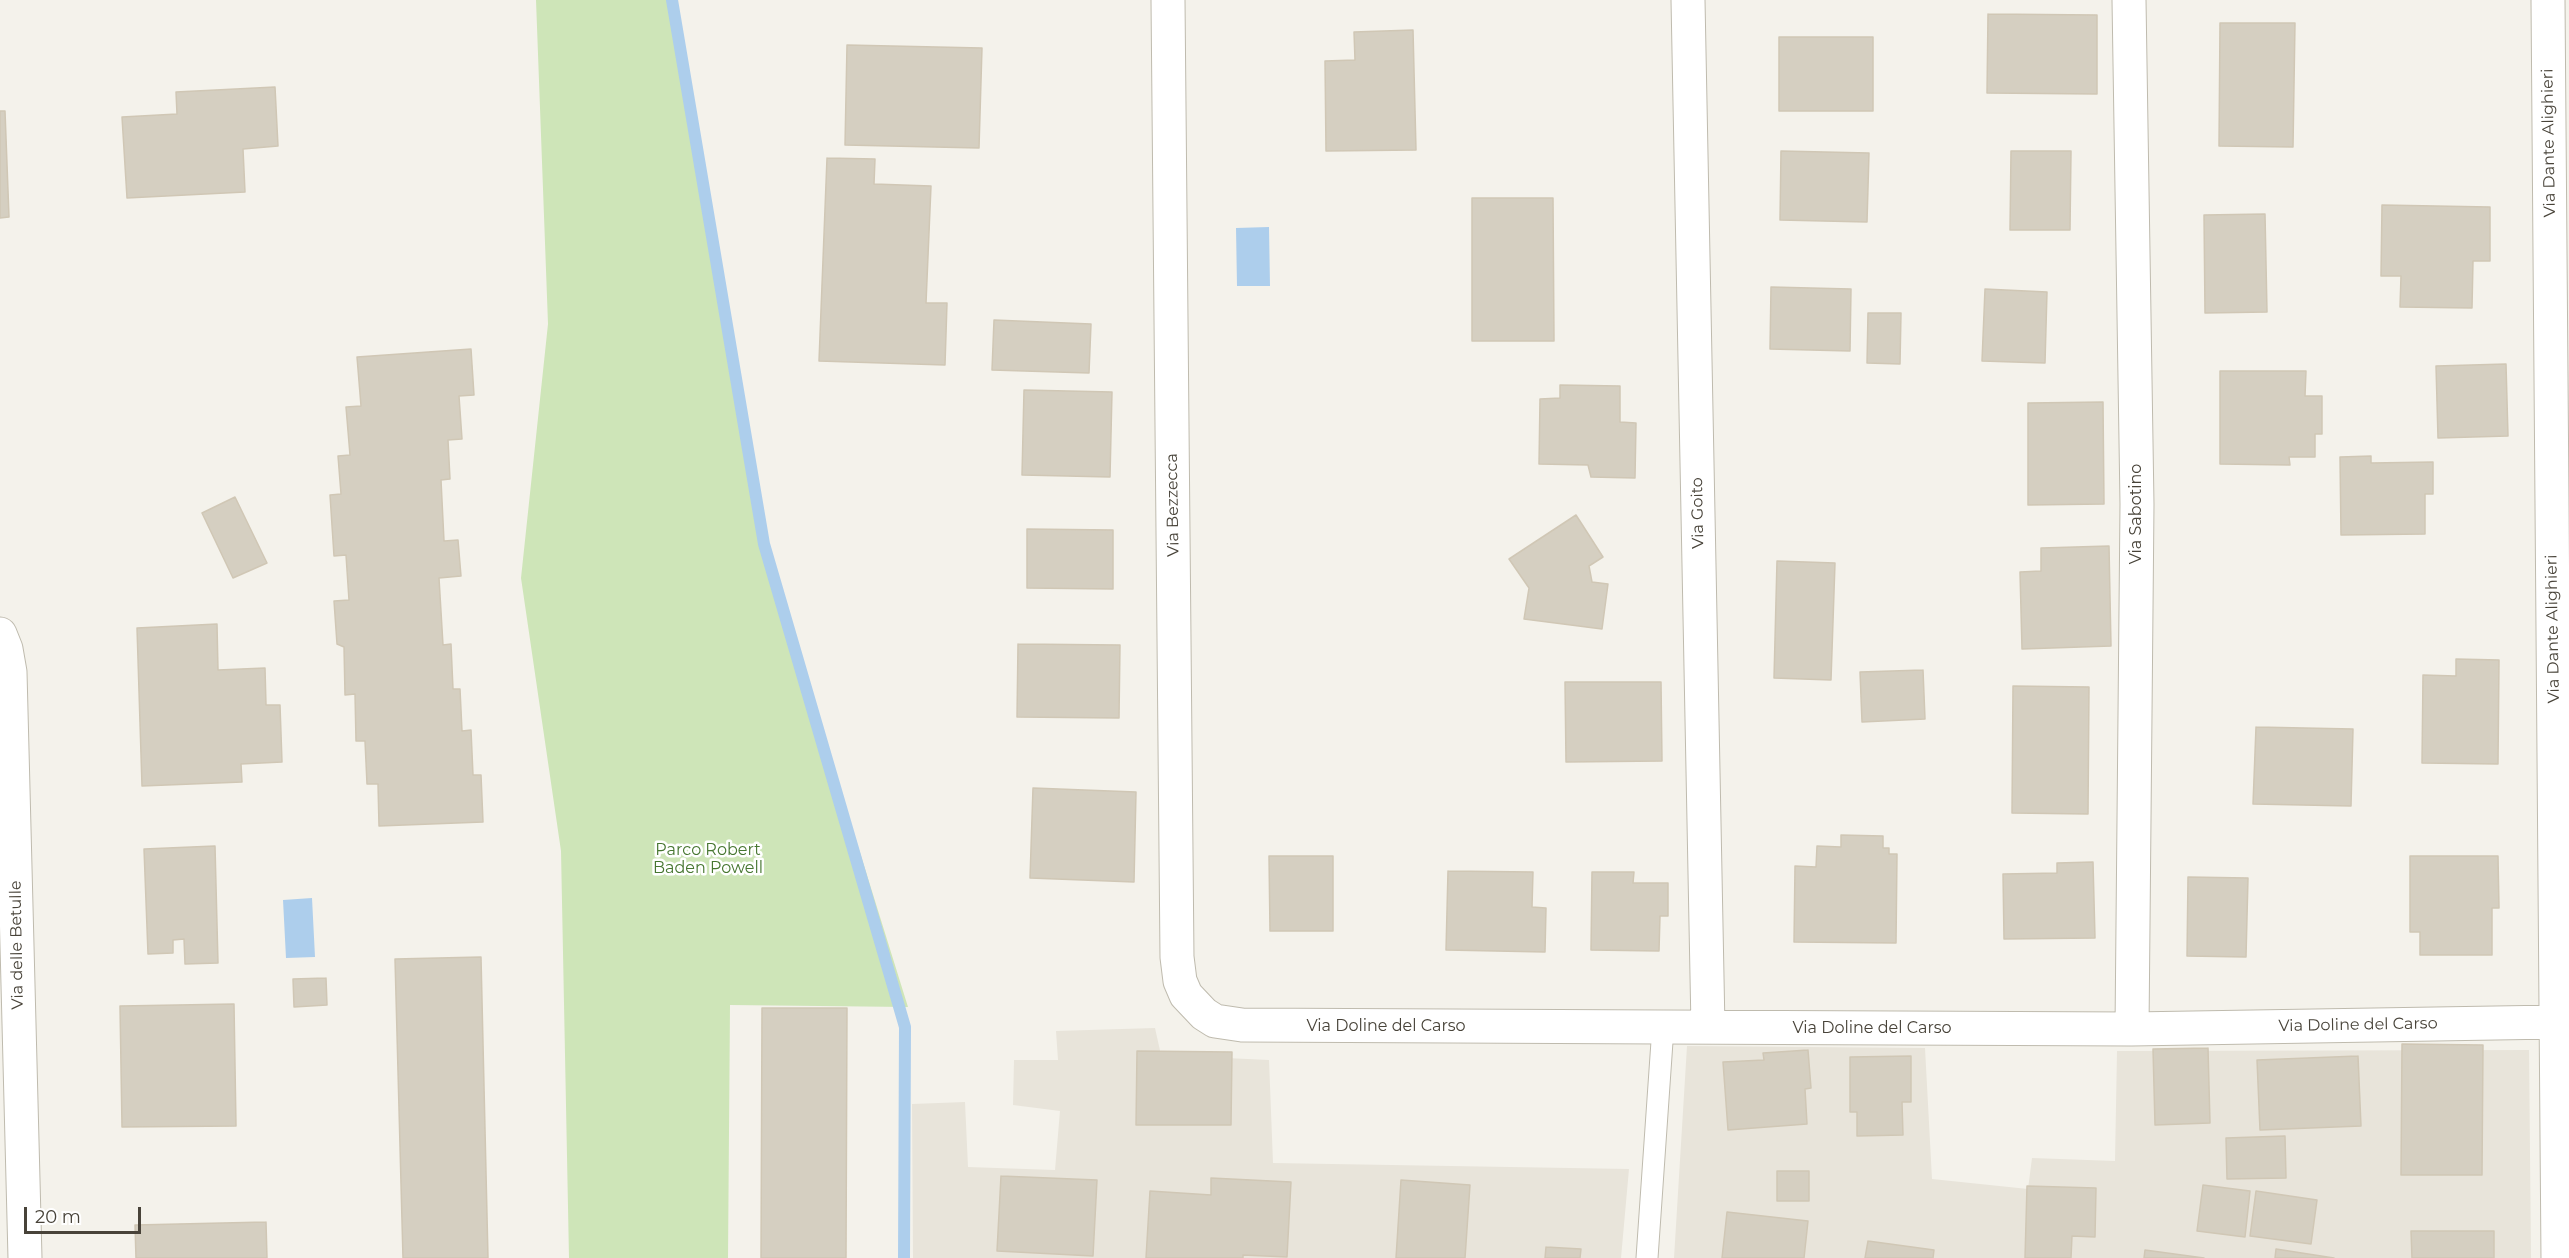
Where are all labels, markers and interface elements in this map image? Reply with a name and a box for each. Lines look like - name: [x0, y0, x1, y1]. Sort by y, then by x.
- street label: Via Dante Alighieri: [2538, 68, 2560, 218]
- street label: Via Bezzecca: [1162, 453, 1184, 557]
- street label: Via Sabotino: [2126, 464, 2146, 564]
- street label: Via Goito: [1688, 477, 1708, 549]
- street label: Via Dante Alighieri: [2542, 554, 2564, 704]
- park label: Parco Robert Baden Powell: [653, 840, 763, 878]
- street label: Via delle Betulle: [6, 880, 28, 1010]
- street label: Via Doline del Carso: [2278, 1014, 2438, 1036]
- street label: Via Doline del Carso: [1306, 1016, 1466, 1036]
- street label: Via Doline del Carso: [1792, 1018, 1952, 1038]
- scale bar: [27, 1195, 144, 1233]
- text: 20 m: [35, 1206, 81, 1228]

